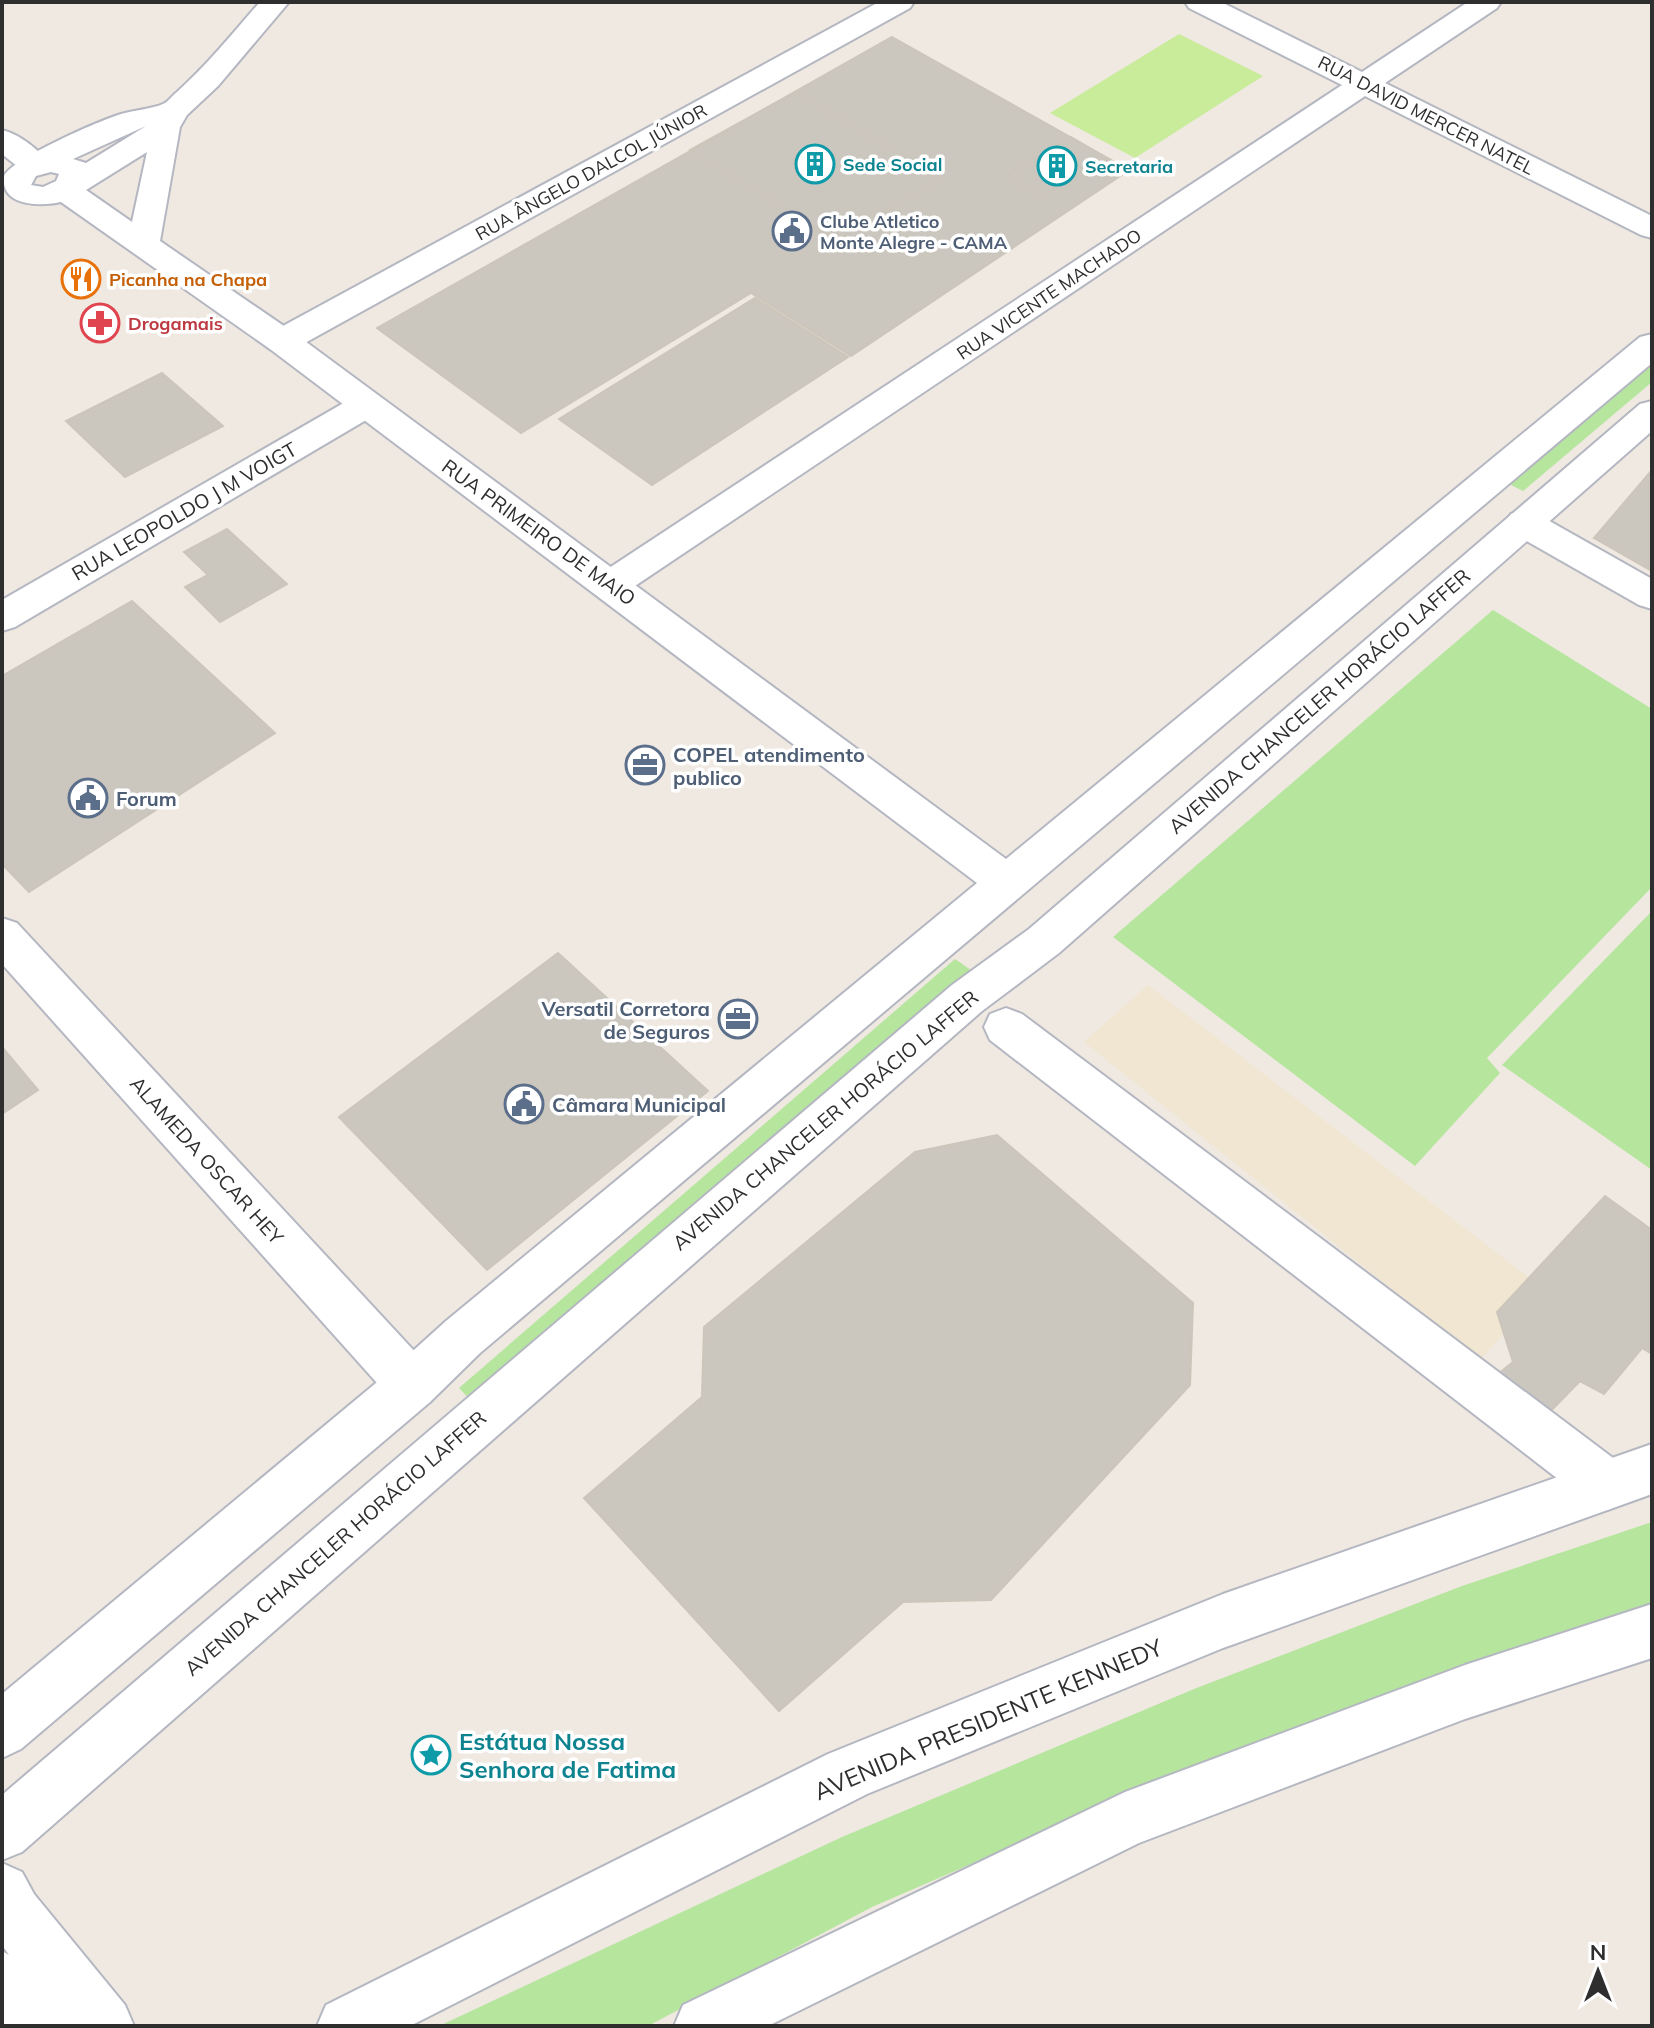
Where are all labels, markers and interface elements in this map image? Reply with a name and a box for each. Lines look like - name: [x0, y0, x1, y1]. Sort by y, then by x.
- street label: RUA DAVID MERCER NATEL: [1314, 50, 1538, 180]
- street label: RUA ÂNGELO DALCOL JÚNIOR: [471, 99, 711, 245]
- building icon: Sede Social: [794, 143, 836, 185]
- building icon: Secretaria: [1036, 145, 1078, 187]
- place label: Sede Social: [843, 153, 942, 176]
- place label: Secretaria: [1085, 155, 1173, 178]
- public building icon: Clube Atletico Monte Alegre - CAMA: [771, 210, 813, 252]
- place label: Clube Atletico Monte Alegre - CAMA: [820, 210, 1008, 254]
- street label: RUA VICENTE MACHADO: [952, 223, 1146, 365]
- restaurant icon: Picanha na Chapa: [60, 258, 102, 300]
- place label: Picanha na Chapa: [109, 268, 267, 291]
- pharmacy icon: Drogamais: [79, 302, 121, 344]
- place label: Drogamais: [128, 312, 223, 335]
- street label: RUA LEOPOLDO J M VOIGT: [67, 436, 301, 586]
- street label: RUA PRIMEIRO DE MAIO: [437, 453, 641, 611]
- street label: AVENIDA CHANCELER HORÁCIO LAFFER: [1163, 563, 1475, 839]
- place label: COPEL atendimento publico: [673, 742, 865, 790]
- office icon: COPEL atendimento publico: [624, 744, 666, 786]
- public building icon: Forum: [67, 777, 109, 819]
- place label: Forum: [116, 786, 177, 811]
- street label: AVENIDA CHANCELER HORÁCIO LAFFER: [667, 985, 983, 1255]
- place label: Versatil Corretora de Seguros: [540, 996, 710, 1044]
- office icon: Versatil Corretora de Seguros: [717, 998, 759, 1040]
- street label: ALAMEDA OSCAR HEY: [125, 1071, 290, 1250]
- public building icon: Câmara Municipal: [503, 1083, 545, 1125]
- place label: Câmara Municipal: [552, 1092, 726, 1117]
- street label: AVENIDA CHANCELER HORÁCIO LAFFER: [179, 1405, 491, 1681]
- street label: AVENIDA PRESIDENTE KENNEDY: [809, 1632, 1167, 1806]
- place label: Estátua Nossa Senhora de Fatima: [459, 1726, 676, 1784]
- place icon: Estátua Nossa Senhora de Fatima: [410, 1734, 452, 1776]
- north arrow: [1558, 1932, 1638, 2012]
- text: N: [1590, 1938, 1606, 1966]

